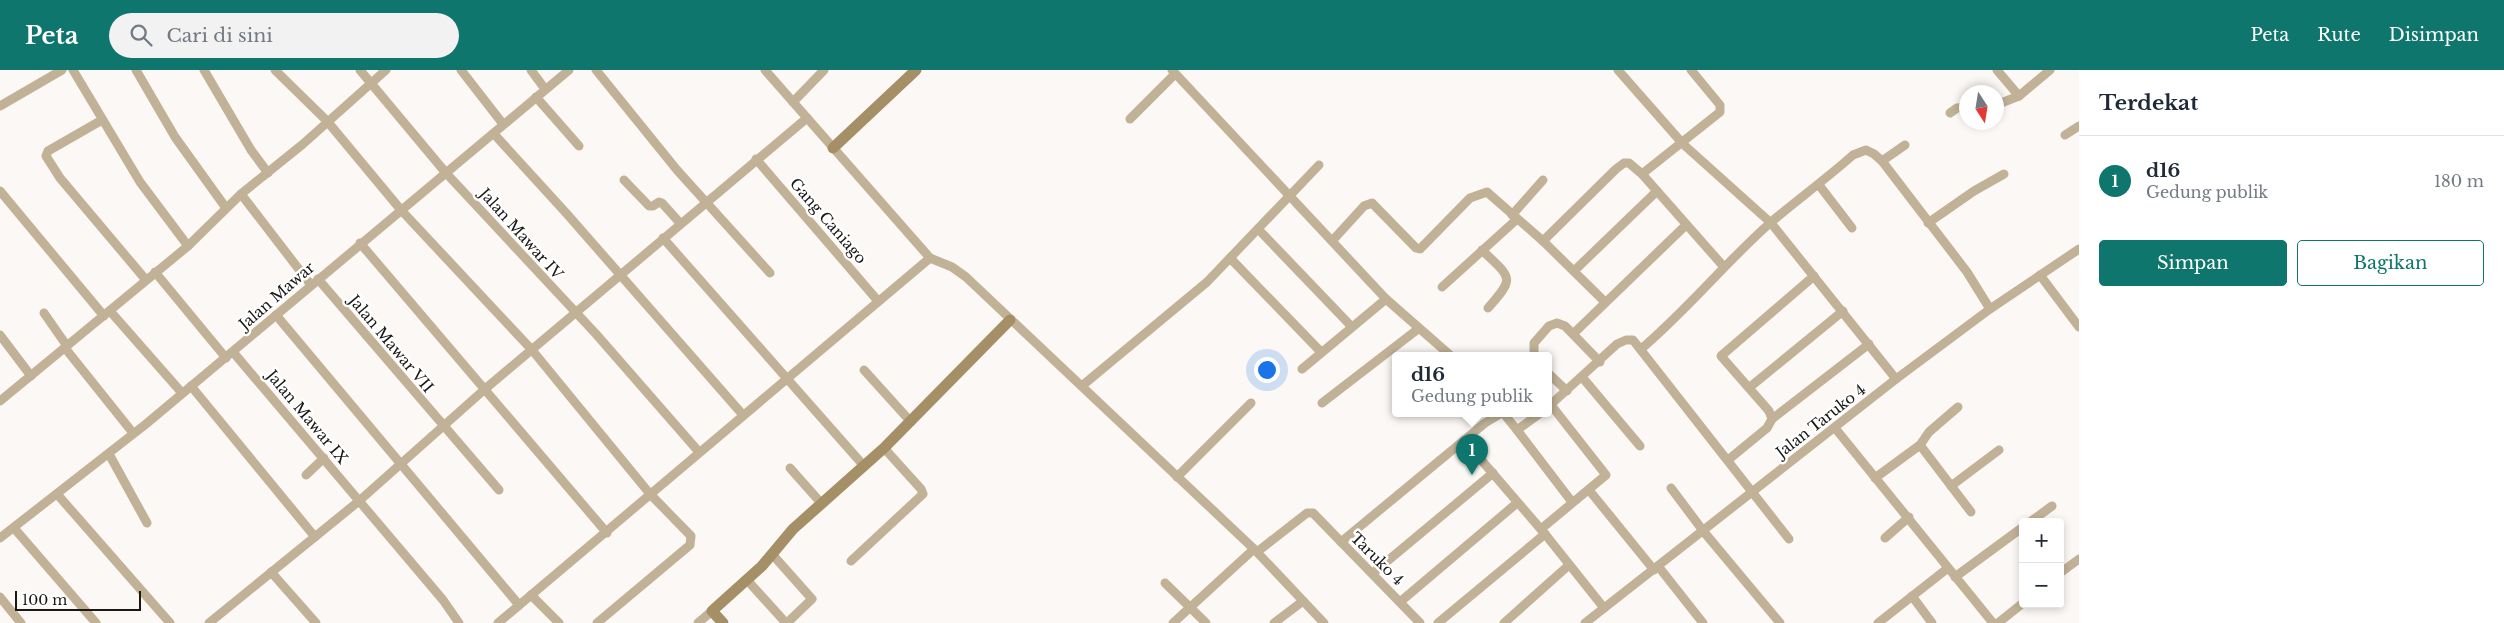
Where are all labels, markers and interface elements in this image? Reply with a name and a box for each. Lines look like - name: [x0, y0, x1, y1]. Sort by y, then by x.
- search box: [109, 13, 459, 58]
- text: Peta: [25, 21, 79, 50]
- icon: search: [127, 21, 155, 49]
- text: Cari di sini: [167, 24, 273, 47]
- text: Peta: [2250, 24, 2289, 46]
- text: Rute: [2317, 24, 2361, 46]
- text: Disimpan: [2389, 24, 2479, 46]
- north arrow: [1959, 85, 2004, 130]
- text: Terdekat: [2099, 90, 2198, 116]
- text: d16: [2146, 159, 2180, 182]
- text: 1: [2112, 171, 2118, 191]
- text: 180 m: [2434, 171, 2484, 191]
- street label: Gang Caniago: [786, 174, 871, 268]
- text: Gedung publik: [2146, 182, 2268, 202]
- street label: Jalan Mawar IV: [474, 183, 567, 283]
- button: Simpan: [2099, 240, 2287, 286]
- button: Bagikan: [2297, 240, 2484, 286]
- street label: Jalan Mawar: [233, 257, 319, 335]
- street label: Jalan Mawar VII: [344, 289, 438, 396]
- popup: [1392, 352, 1552, 417]
- your location: [1254, 357, 1280, 383]
- text: d16: [1411, 363, 1445, 386]
- street label: Jalan Mawar IX: [261, 364, 353, 468]
- street label: Jalan Taruko 4: [1770, 380, 1869, 463]
- text: Gedung publik: [1411, 386, 1533, 406]
- pin: 1: [1456, 434, 1488, 475]
- map controls: [2019, 518, 2064, 608]
- button: +: [2019, 518, 2064, 563]
- street label: Taruko 4: [1347, 528, 1408, 589]
- button: −: [2019, 563, 2064, 608]
- scale bar: [15, 588, 141, 611]
- text: 100 m: [22, 591, 67, 609]

